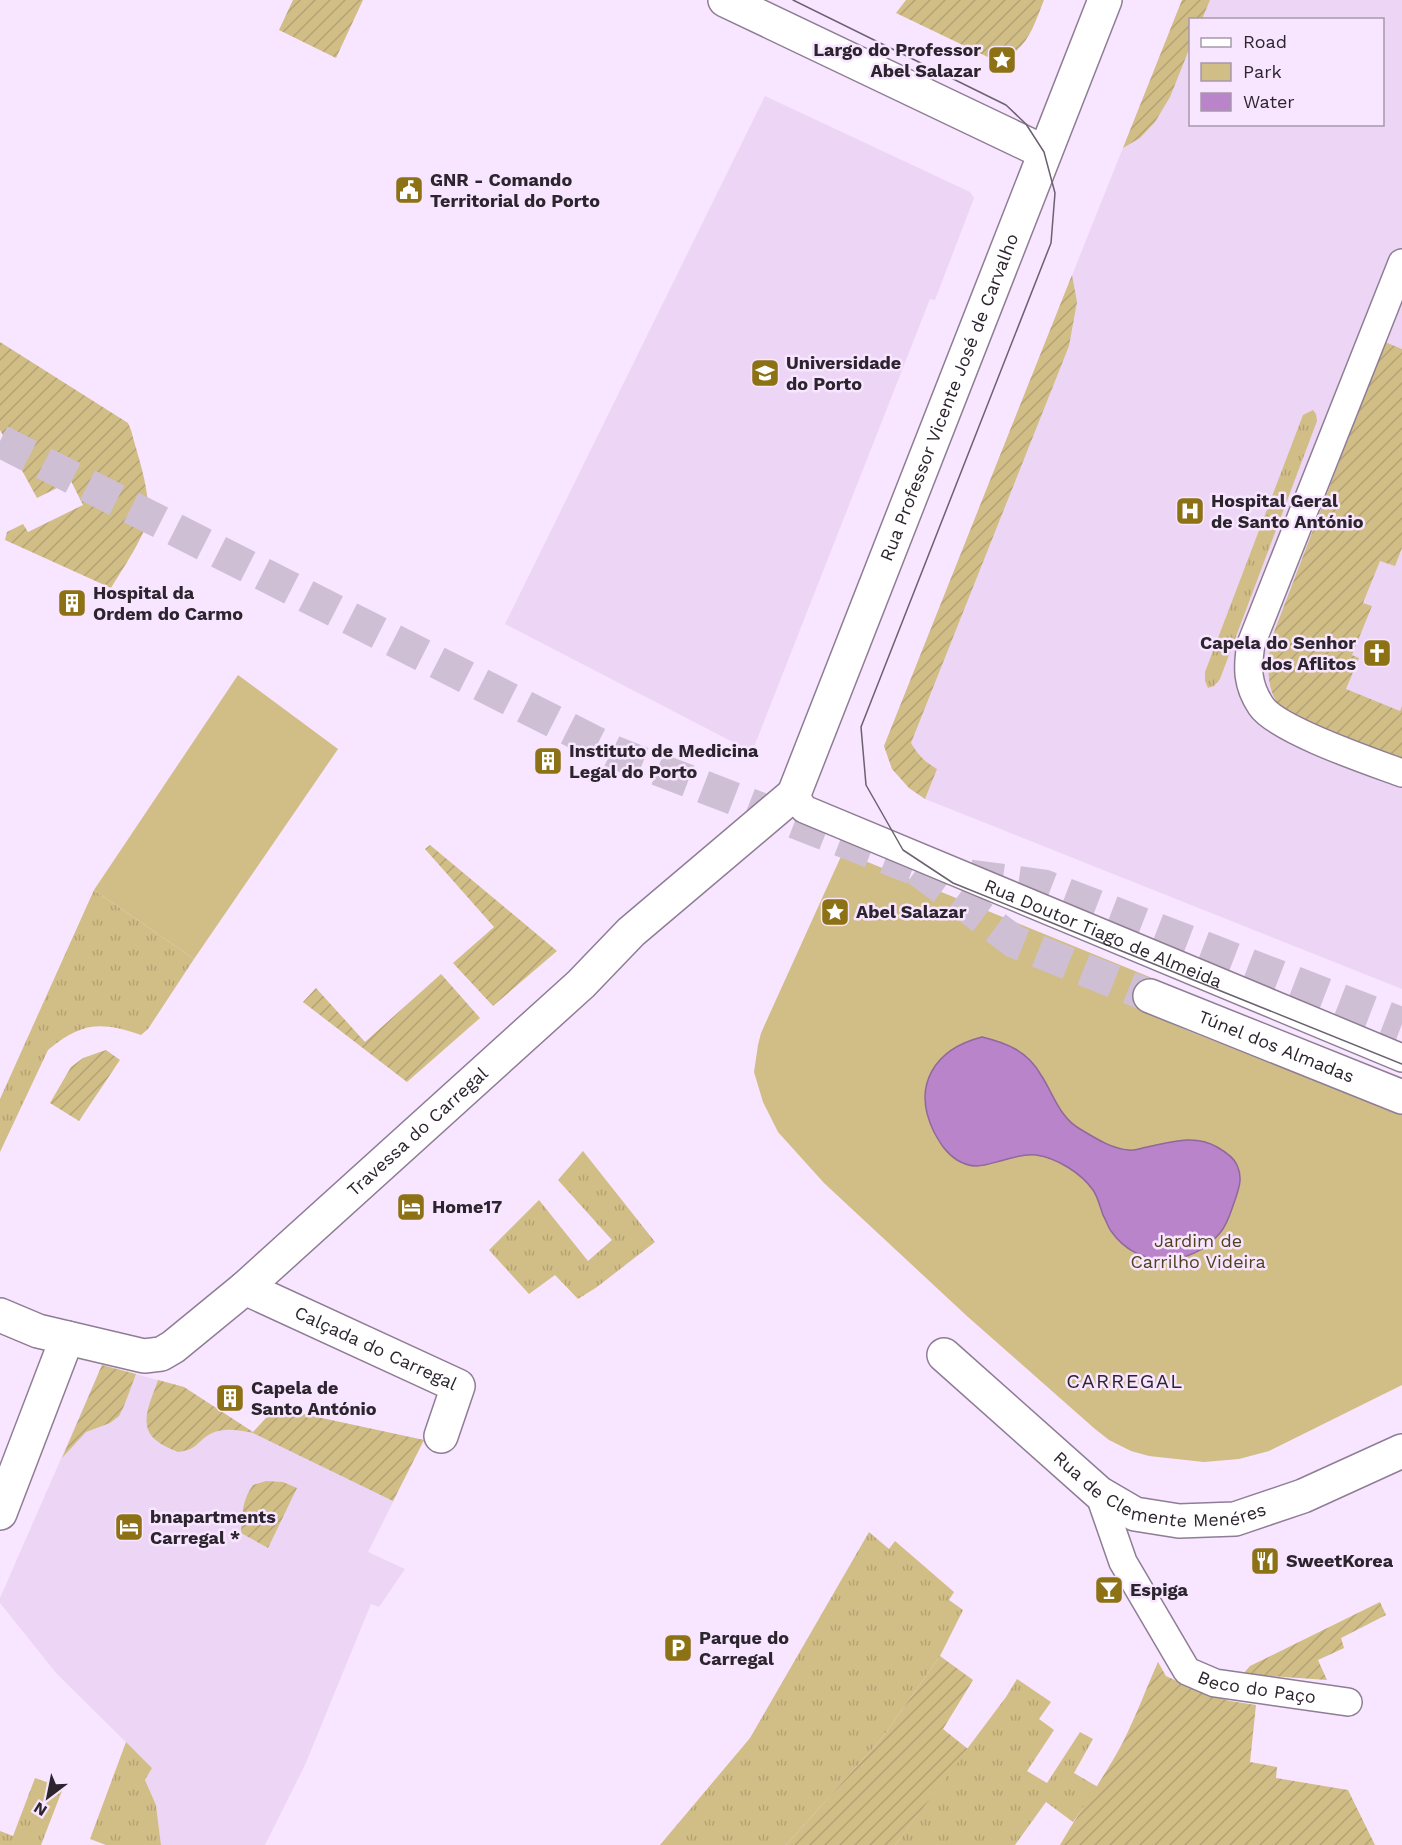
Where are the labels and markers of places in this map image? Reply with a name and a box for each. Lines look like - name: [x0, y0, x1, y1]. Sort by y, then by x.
- place label: Largo do Professor Abel Salazar: [813, 39, 981, 81]
- place icon: Largo do Professor Abel Salazar: [986, 44, 1018, 76]
- place label: GNR - Comando Territorial do Porto: [430, 169, 600, 211]
- public building icon: GNR - Comando Territorial do Porto: [393, 174, 425, 206]
- place label: Universidade do Porto: [786, 352, 901, 394]
- school or university icon: Universidade do Porto: [749, 357, 781, 389]
- place label: Hospital Geral de Santo António: [1211, 490, 1364, 532]
- hospital icon: Hospital Geral de Santo António: [1174, 495, 1206, 527]
- place label: Hospital da Ordem do Carmo: [93, 582, 243, 624]
- building icon: Hospital da Ordem do Carmo: [56, 587, 88, 619]
- place label: Capela do Senhor dos Aflitos: [1200, 632, 1356, 674]
- church icon: Capela do Senhor dos Aflitos: [1361, 637, 1393, 669]
- place label: Instituto de Medicina Legal do Porto: [569, 740, 759, 782]
- building icon: Instituto de Medicina Legal do Porto: [532, 745, 564, 777]
- place icon: Abel Salazar: [819, 896, 851, 928]
- place label: Abel Salazar: [856, 901, 967, 922]
- hotel icon: Home17: [395, 1191, 427, 1223]
- place label: Home17: [432, 1196, 502, 1217]
- place label: Capela de Santo António: [251, 1377, 377, 1419]
- building icon: Capela de Santo António: [214, 1382, 246, 1414]
- place label: bnapartments Carregal *: [150, 1506, 276, 1548]
- hotel icon: bnapartments Carregal *: [113, 1511, 145, 1543]
- restaurant icon: SweetKorea: [1249, 1545, 1281, 1577]
- place label: SweetKorea: [1286, 1550, 1394, 1571]
- bar icon: Espiga: [1093, 1574, 1125, 1606]
- place label: Espiga: [1130, 1579, 1189, 1600]
- place label: Parque do Carregal: [699, 1627, 789, 1669]
- parking icon: Parque do Carregal: [662, 1632, 694, 1664]

